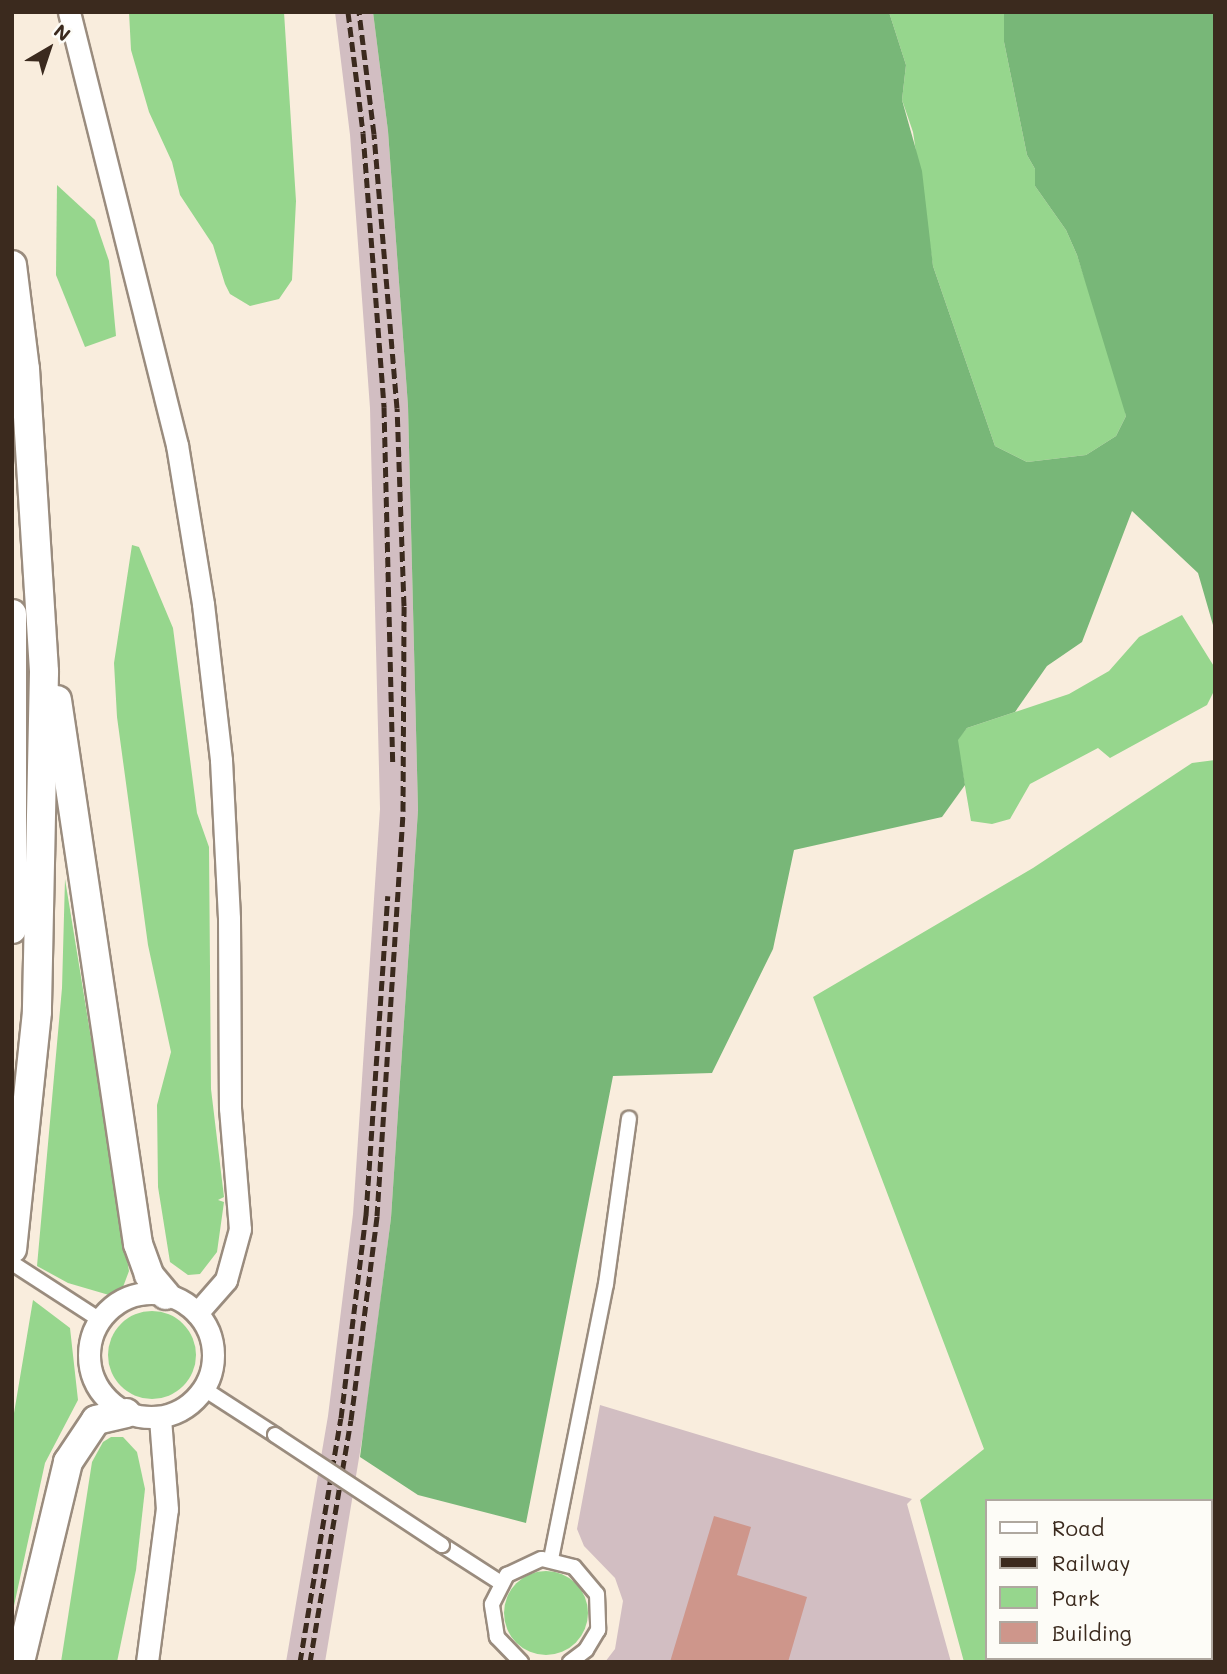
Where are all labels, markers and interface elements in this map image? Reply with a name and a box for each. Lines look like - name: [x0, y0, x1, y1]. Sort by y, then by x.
- north arrow: [14, 14, 84, 84]
- text: N: [49, 18, 76, 47]
- legend: [986, 1499, 1213, 1660]
- text: Road: [1052, 1514, 1104, 1541]
- text: Railway: [1052, 1549, 1131, 1576]
- text: Park: [1052, 1584, 1100, 1611]
- text: Building: [1052, 1619, 1132, 1646]

